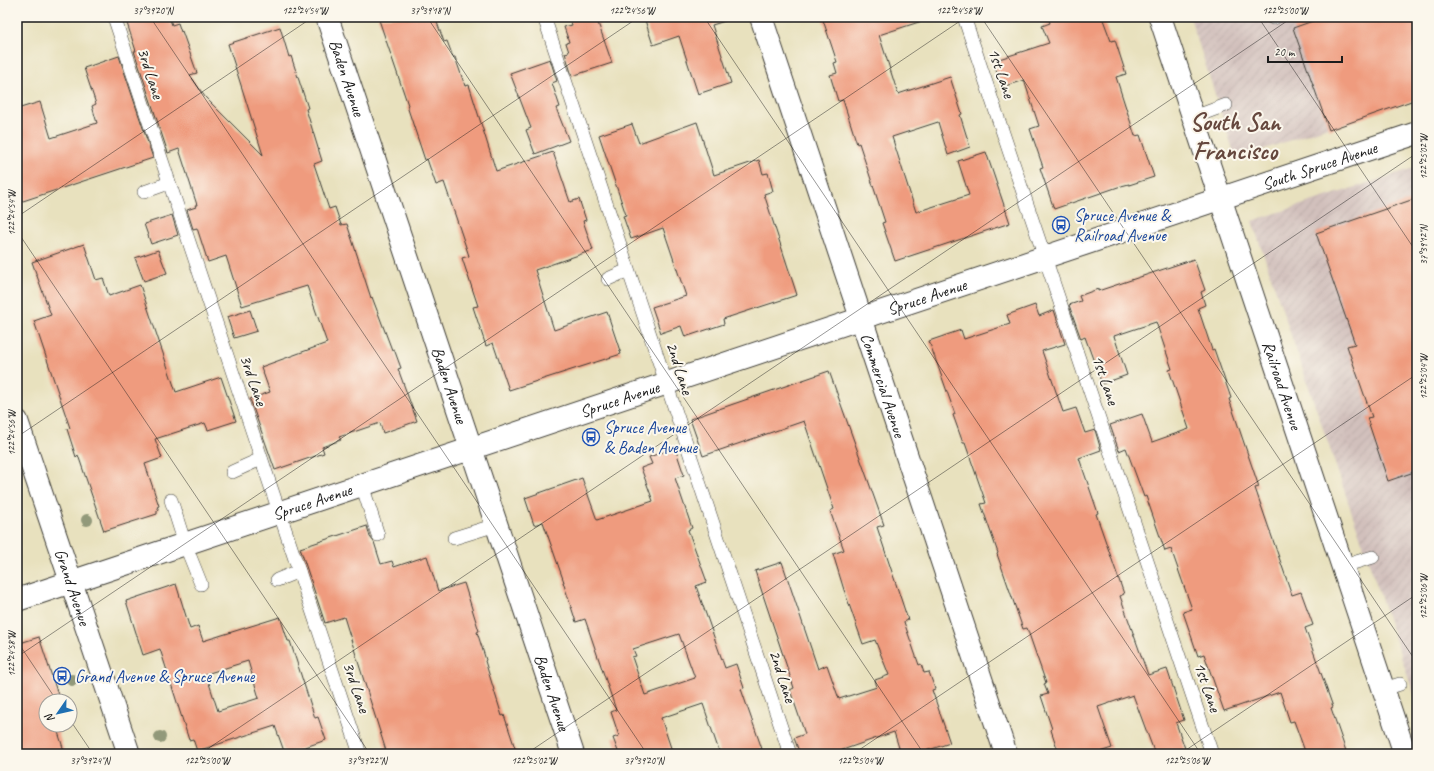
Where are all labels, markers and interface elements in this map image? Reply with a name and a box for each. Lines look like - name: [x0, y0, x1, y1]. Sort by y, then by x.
- text: 37°39'20"N: [133, 4, 175, 17]
- text: 122°24'54"W: [282, 4, 329, 17]
- text: 37°39'18"N: [410, 4, 452, 17]
- text: 122°24'56"W: [609, 4, 656, 17]
- text: 122°24'58"W: [936, 4, 983, 17]
- text: 122°25'00"W: [1262, 4, 1309, 17]
- street label: Baden Avenue: [324, 37, 370, 120]
- scale bar: [1268, 38, 1342, 64]
- text: 20 m: [1274, 44, 1296, 60]
- street label: 3rd Lane: [132, 45, 169, 103]
- street label: 1st Lane: [983, 46, 1020, 102]
- district label: South San Francisco: [1190, 106, 1282, 167]
- text: 122°25'02"W: [1417, 133, 1430, 180]
- street label: South Spruce Avenue: [1259, 137, 1381, 195]
- text: 122°24'54"W: [5, 189, 18, 236]
- place label: Spruce Avenue & Railroad Avenue: [1074, 205, 1172, 246]
- bus stop icon: Spruce Avenue & Railroad Avenue: [1051, 215, 1071, 235]
- text: 37°39'12"N: [1417, 223, 1430, 265]
- street label: Spruce Avenue: [884, 274, 971, 320]
- street label: Commercial Avenue: [856, 331, 910, 442]
- street label: Railroad Avenue: [1257, 338, 1307, 434]
- street label: 2nd Lane: [661, 339, 698, 398]
- street label: Baden Avenue: [427, 344, 472, 428]
- street label: 3rd Lane: [235, 352, 272, 410]
- street label: 1st Lane: [1087, 353, 1124, 409]
- text: 122°25'04"W: [1417, 353, 1430, 400]
- street label: Spruce Avenue: [577, 376, 663, 423]
- text: 122°24'56"W: [5, 409, 18, 456]
- place label: Spruce Avenue & Baden Avenue: [604, 417, 698, 458]
- bus stop icon: Spruce Avenue & Baden Avenue: [581, 427, 601, 447]
- street label: Spruce Avenue: [270, 479, 356, 525]
- street label: Grand Avenue: [50, 546, 95, 629]
- text: 122°25'06"W: [1417, 573, 1430, 620]
- text: 122°24'58"W: [5, 630, 18, 677]
- street label: 2nd Lane: [764, 647, 801, 706]
- street label: Baden Avenue: [529, 652, 575, 735]
- street label: 3rd Lane: [338, 659, 375, 717]
- street label: 1st Lane: [1189, 660, 1226, 716]
- bus stop icon: Grand Avenue & Spruce Avenue: [52, 666, 72, 686]
- place label: Grand Avenue & Spruce Avenue: [75, 666, 256, 687]
- north arrow: [38, 693, 78, 733]
- text: N: [41, 710, 57, 725]
- text: 37°39'24"N: [70, 754, 112, 767]
- text: 122°25'00"W: [184, 754, 231, 767]
- text: 37°39'22"N: [347, 754, 389, 767]
- text: 122°25'02"W: [511, 754, 558, 767]
- text: 37°39'20"N: [624, 754, 666, 767]
- text: 122°25'04"W: [837, 754, 884, 767]
- text: 122°25'06"W: [1164, 754, 1211, 767]

